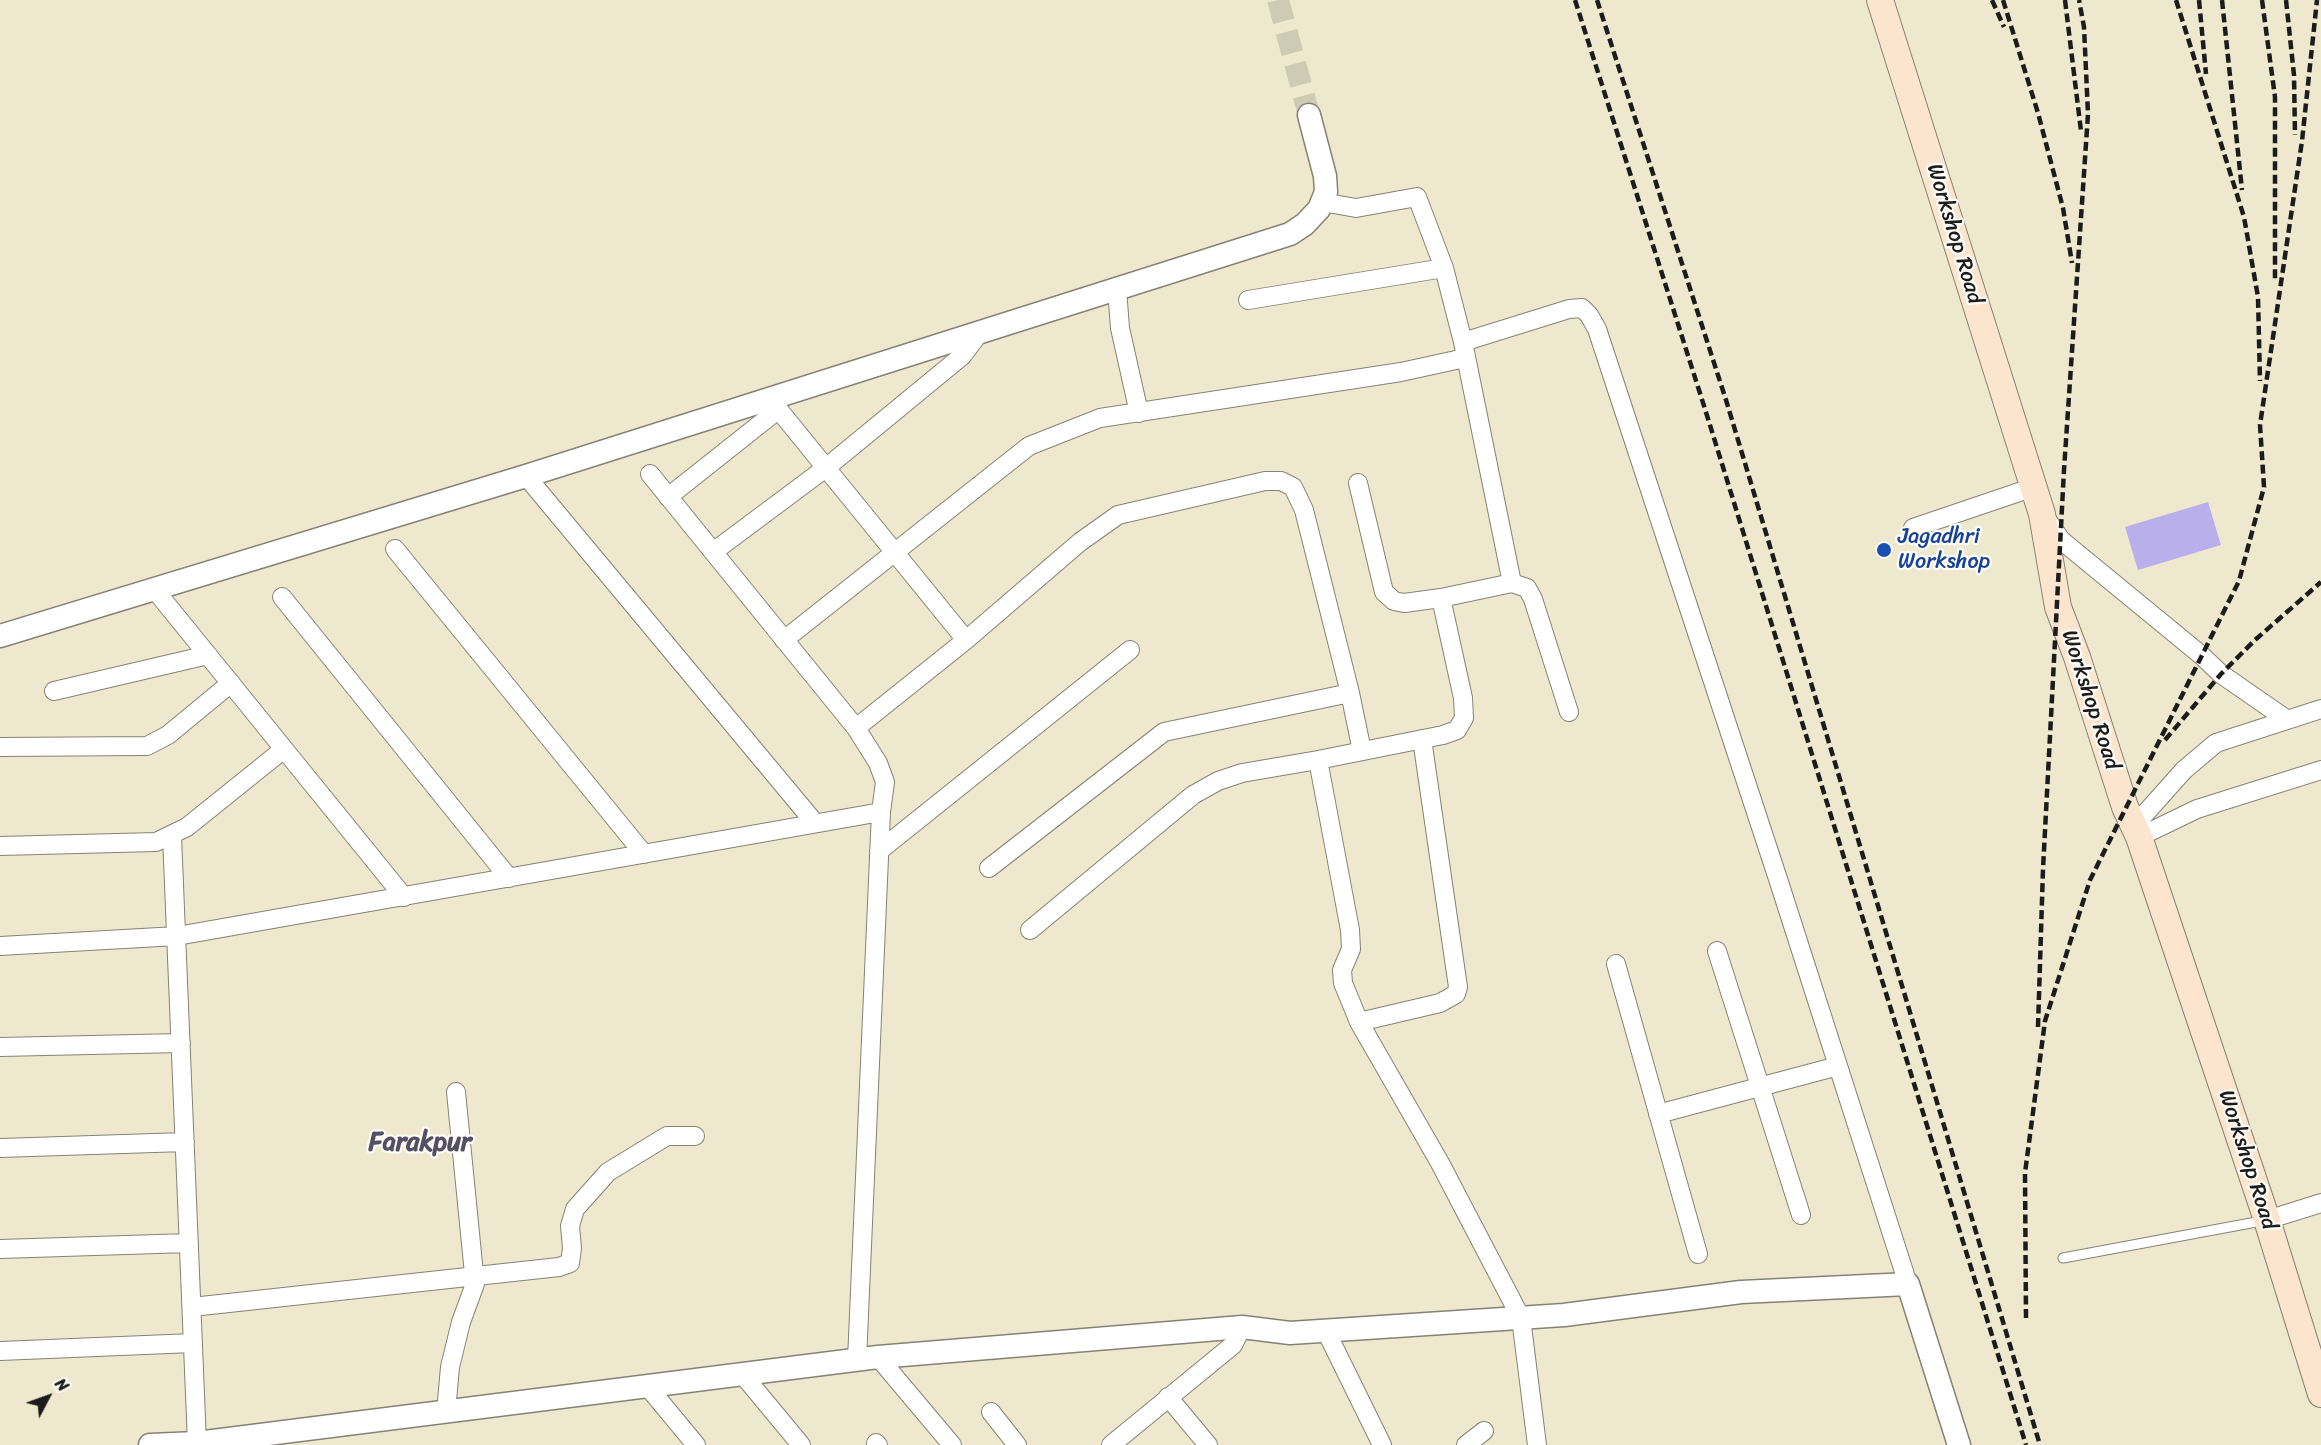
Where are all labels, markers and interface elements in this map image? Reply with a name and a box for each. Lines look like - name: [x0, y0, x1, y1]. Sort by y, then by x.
- street label: Workshop Road: [1920, 161, 1988, 307]
- place label: Jagadhri Workshop: [1898, 524, 1990, 576]
- marker: Jagadhri Workshop: [1875, 541, 1893, 559]
- street label: Workshop Road: [2055, 627, 2125, 773]
- street label: Workshop Road: [2212, 1087, 2282, 1233]
- district label: Farakpur: [368, 1127, 472, 1159]
- north arrow: [18, 1367, 78, 1427]
- text: N: [47, 1371, 77, 1399]

